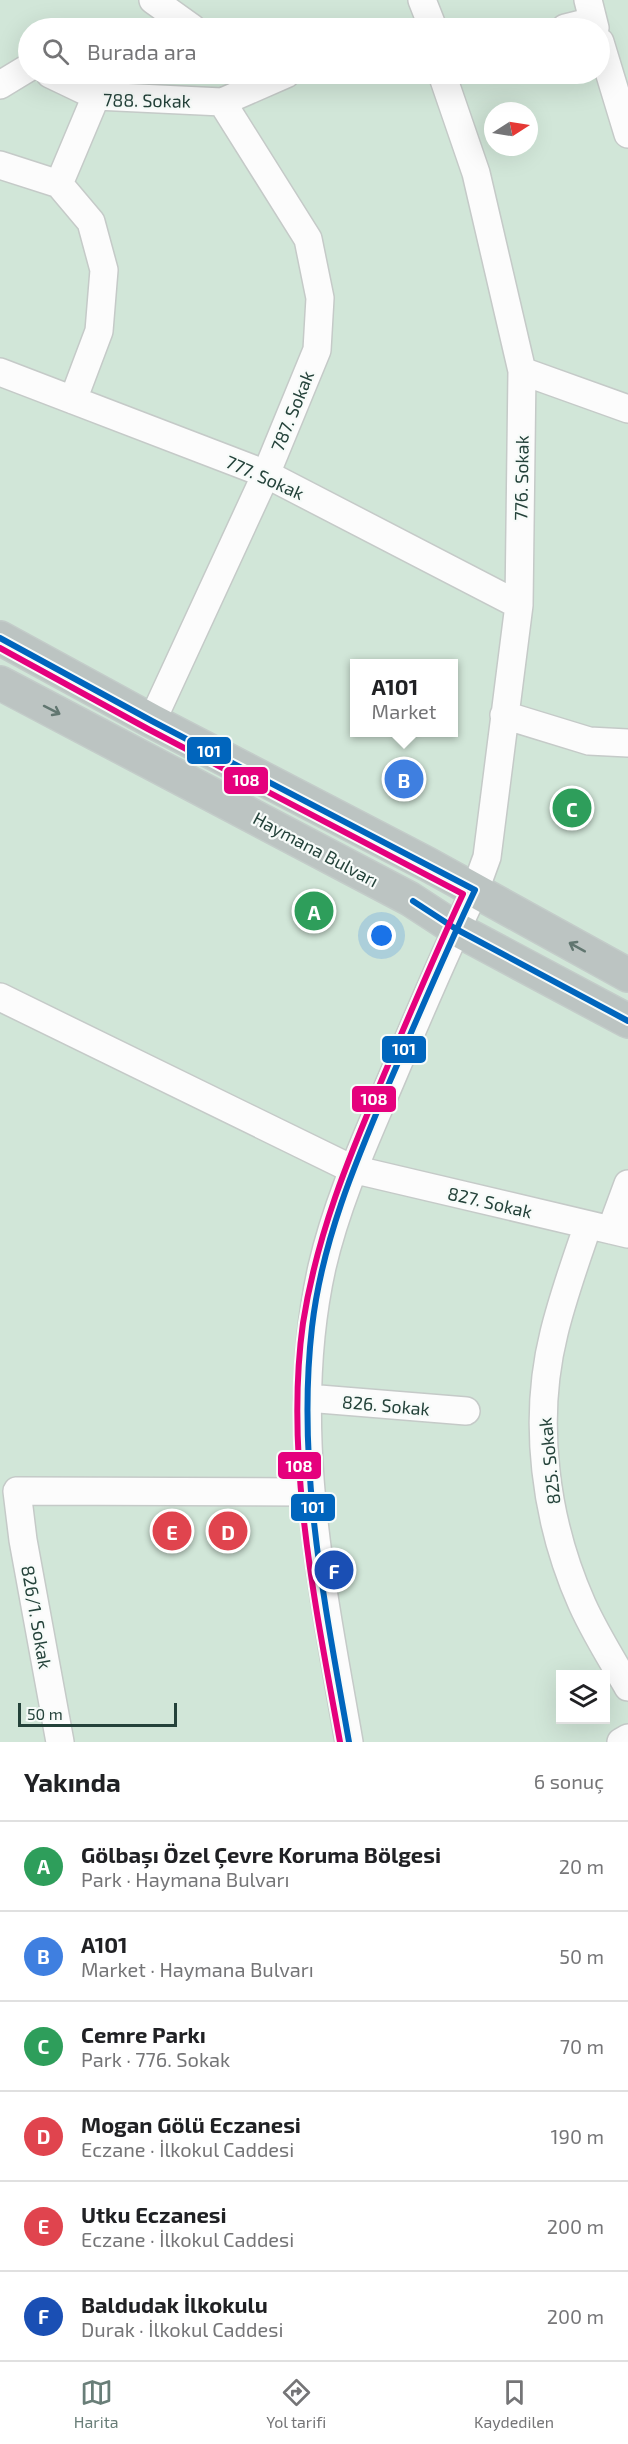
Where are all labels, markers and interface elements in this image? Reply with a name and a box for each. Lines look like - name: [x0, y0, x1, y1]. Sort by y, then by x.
- search box: [18, 18, 610, 84]
- icon: search: [39, 35, 72, 68]
- text: Burada ara: [87, 38, 197, 64]
- street label: 788. Sokak: [103, 88, 191, 112]
- north arrow: [484, 102, 538, 156]
- street label: 787. Sokak: [266, 367, 318, 455]
- street label: 776. Sokak: [509, 435, 533, 521]
- street label: 777. Sokak: [222, 450, 308, 504]
- popup: [350, 659, 458, 737]
- text: A101: [372, 673, 418, 699]
- text: Market: [372, 699, 436, 723]
- one-way arrow: [43, 704, 60, 716]
- line badge: 101: [186, 736, 232, 765]
- text: 101: [197, 741, 221, 760]
- pin: B: [384, 756, 424, 802]
- line badge: 108: [223, 766, 269, 795]
- text: 108: [233, 770, 260, 789]
- pin: C: [552, 786, 592, 830]
- street label: Haymana Bulvarı: [250, 807, 382, 891]
- pin: A: [294, 888, 334, 934]
- your location: [367, 921, 396, 950]
- one-way arrow: [569, 941, 586, 953]
- line badge: 101: [381, 1035, 427, 1064]
- text: 101: [392, 1039, 416, 1058]
- line badge: 108: [351, 1085, 397, 1113]
- text: 108: [361, 1089, 388, 1108]
- street label: 827. Sokak: [446, 1182, 534, 1222]
- street label: 826. Sokak: [341, 1390, 431, 1420]
- street label: 825. Sokak: [533, 1416, 565, 1506]
- line badge: 108: [277, 1451, 322, 1480]
- text: 108: [286, 1456, 313, 1475]
- line badge: 101: [290, 1493, 336, 1522]
- text: 101: [301, 1497, 325, 1516]
- pin: E: [152, 1508, 192, 1553]
- pin: D: [208, 1508, 248, 1553]
- pin: F: [314, 1548, 354, 1592]
- street label: 826/1. Sokak: [17, 1564, 57, 1670]
- map controls: [556, 1670, 610, 1724]
- button: layers: [556, 1670, 610, 1724]
- scale bar: [18, 1700, 177, 1728]
- text: 50 m: [27, 1704, 63, 1723]
- text: Yakında: [24, 1766, 121, 1797]
- text: 6 sonuç: [534, 1769, 604, 1793]
- text: Gölbaşı Özel Çevre Koruma Bölgesi: [81, 1841, 441, 1867]
- text: A: [37, 1854, 50, 1878]
- text: 20 m: [559, 1854, 604, 1878]
- text: Park · Haymana Bulvarı: [81, 1867, 290, 1891]
- text: A101: [81, 1931, 128, 1957]
- text: B: [37, 1944, 50, 1968]
- text: 50 m: [559, 1944, 604, 1968]
- text: Market · Haymana Bulvarı: [81, 1957, 314, 1981]
- text: Cemre Parkı: [81, 2021, 206, 2047]
- text: C: [38, 2034, 49, 2058]
- text: 70 m: [560, 2034, 604, 2058]
- text: Park · 776. Sokak: [81, 2047, 230, 2071]
- text: Mogan Gölü Eczanesi: [81, 2111, 301, 2137]
- text: D: [37, 2124, 50, 2148]
- text: 190 m: [551, 2124, 604, 2148]
- text: Eczane · İlkokul Caddesi: [81, 2137, 294, 2161]
- text: Utku Eczanesi: [81, 2201, 227, 2227]
- text: E: [38, 2214, 49, 2238]
- text: 200 m: [547, 2214, 604, 2238]
- text: Eczane · İlkokul Caddesi: [81, 2227, 294, 2251]
- text: Baldudak İlkokulu: [81, 2291, 268, 2317]
- text: F: [38, 2304, 49, 2328]
- text: 200 m: [547, 2304, 604, 2328]
- text: Durak · İlkokul Caddesi: [81, 2317, 283, 2341]
- tab: Harita: [74, 2376, 119, 2431]
- tab: Yol tarifi: [266, 2376, 326, 2431]
- tab: Kaydedilen: [474, 2376, 554, 2431]

